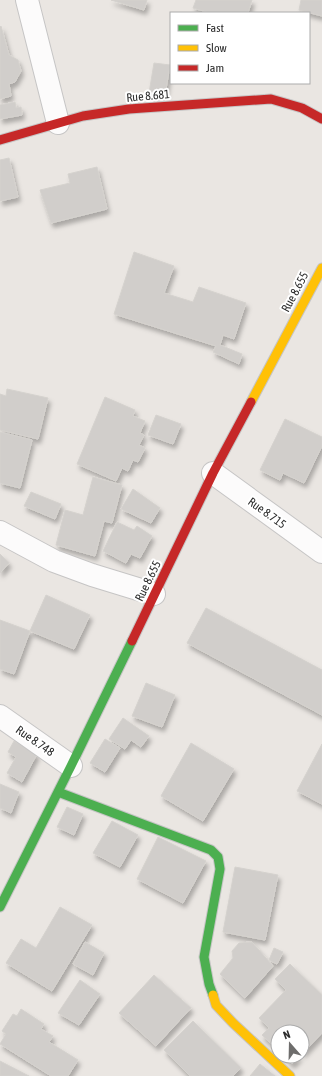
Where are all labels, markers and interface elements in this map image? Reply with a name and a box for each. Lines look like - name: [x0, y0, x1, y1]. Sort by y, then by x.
- legend: [170, 12, 310, 84]
- text: Fast: [206, 21, 224, 35]
- text: Slow: [206, 41, 227, 55]
- text: Jam: [206, 61, 224, 75]
- street label: Rue 8.681: [126, 87, 171, 105]
- street label: Rue 8.655: [279, 269, 311, 315]
- street label: Rue 8.715: [245, 495, 289, 531]
- street label: Rue 8.655: [132, 558, 164, 604]
- street label: Rue 8.748: [13, 723, 57, 759]
- north arrow: [270, 1024, 310, 1064]
- text: N: [281, 1028, 292, 1041]

